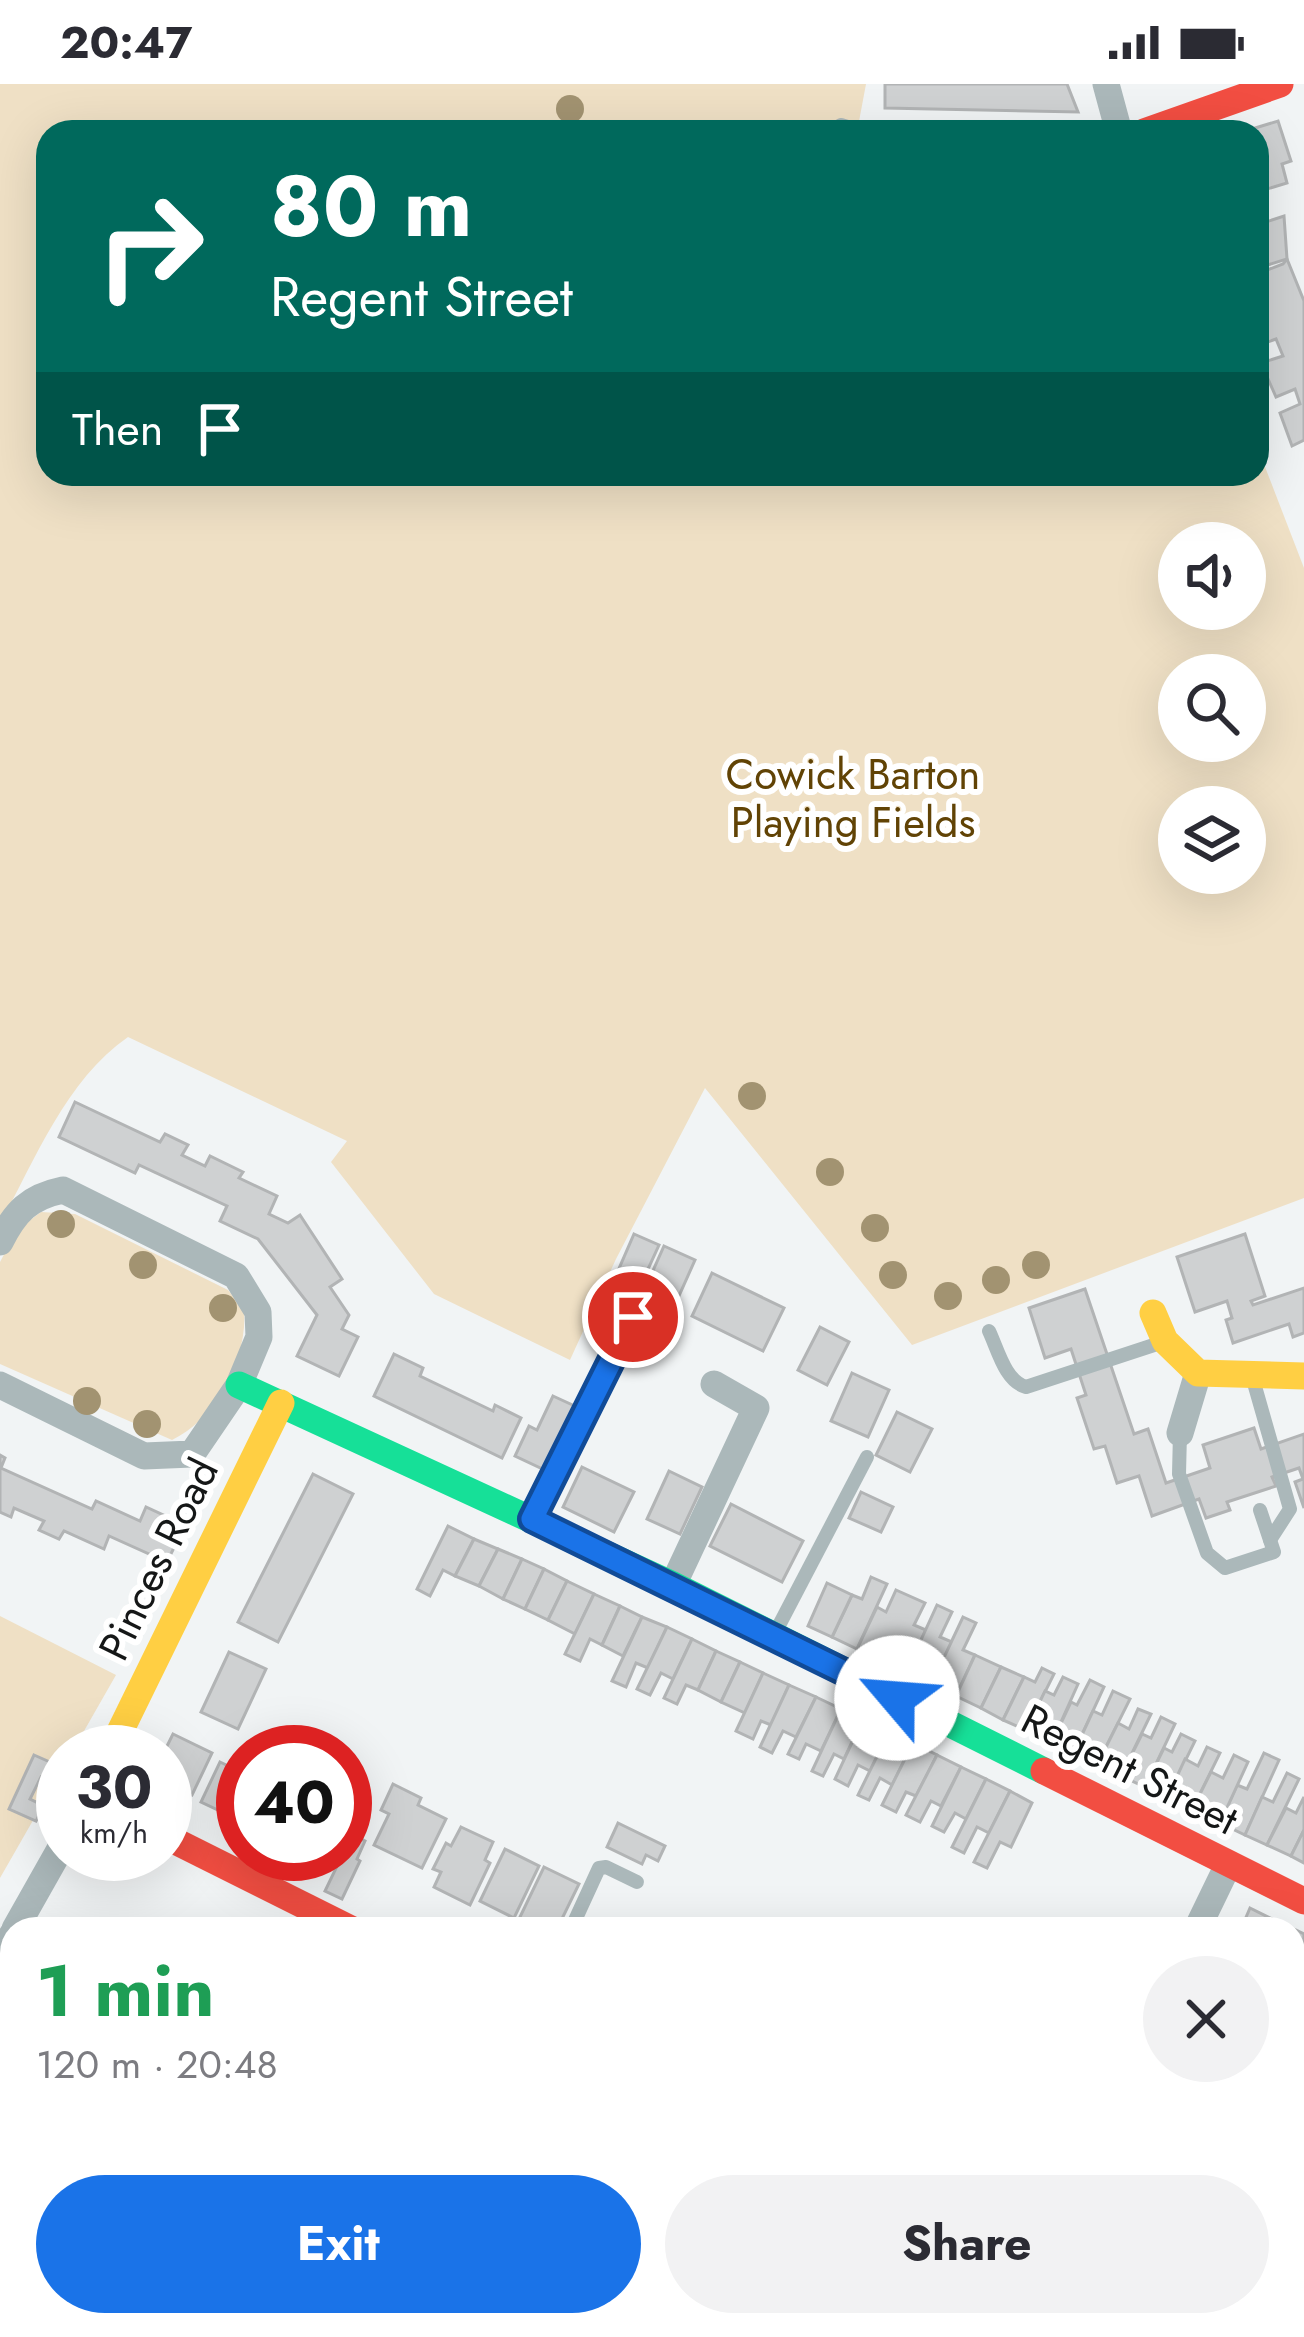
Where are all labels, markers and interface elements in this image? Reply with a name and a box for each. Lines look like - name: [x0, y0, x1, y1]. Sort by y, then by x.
- text: 20:47: [60, 10, 192, 75]
- text: 80 m: [270, 146, 472, 268]
- icon: right: [72, 168, 228, 324]
- text: Regent Street: [270, 258, 573, 336]
- icon: arrive: [187, 396, 253, 462]
- text: Then: [72, 397, 163, 462]
- map controls: [1158, 522, 1266, 894]
- button: sound: [1158, 522, 1266, 630]
- button: search: [1158, 654, 1266, 762]
- park label: Cowick Barton Playing Fields: [726, 744, 980, 853]
- button: layers: [1158, 786, 1266, 894]
- pin: [582, 1266, 684, 1368]
- icon: arrive: [600, 1284, 666, 1350]
- street label: Pinces Road: [83, 1448, 234, 1670]
- position arrow: [834, 1635, 960, 1761]
- street label: Regent Street: [1011, 1689, 1249, 1850]
- speed limit sign: 40: [216, 1725, 372, 1881]
- text: 30: [76, 1744, 152, 1831]
- text: km/h: [80, 1811, 148, 1854]
- text: 1 min: [36, 1939, 215, 2043]
- button: close: [1143, 1956, 1269, 2082]
- text: 120 m · 20:48: [36, 2036, 278, 2093]
- button: Exit: [36, 2175, 641, 2313]
- button: Share: [665, 2175, 1269, 2313]

